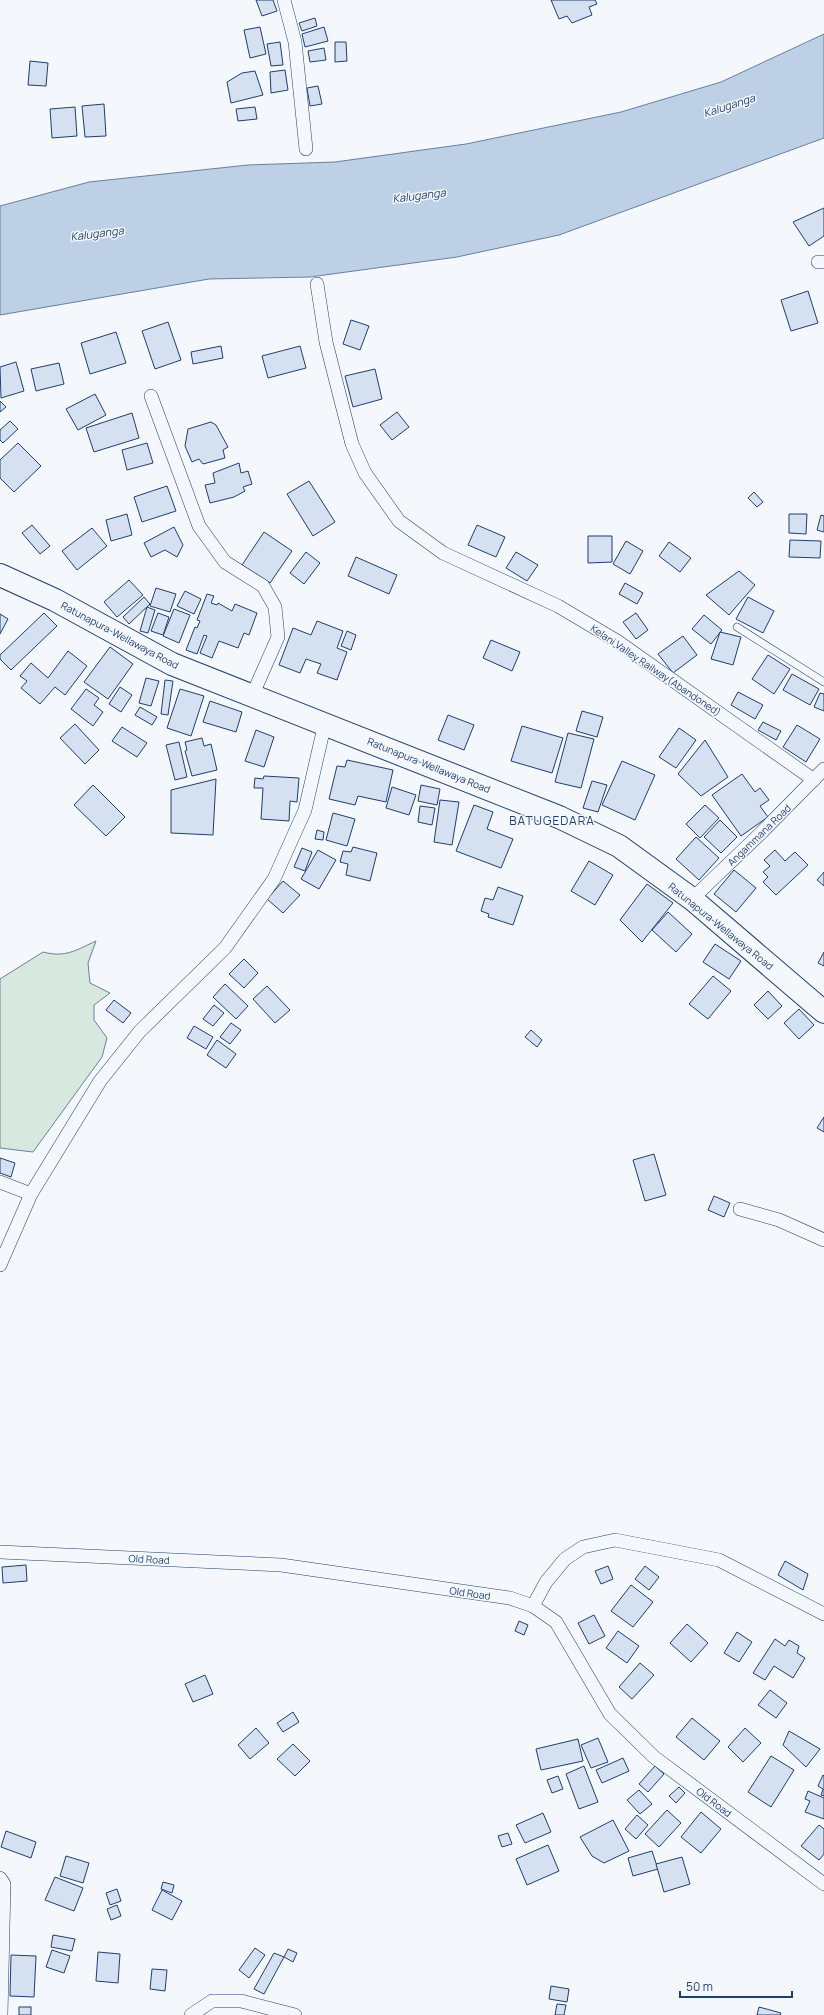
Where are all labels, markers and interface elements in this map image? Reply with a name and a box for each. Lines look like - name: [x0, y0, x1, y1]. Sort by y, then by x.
- water label: Kaluganga: [701, 89, 758, 120]
- water label: Kaluganga: [392, 184, 447, 206]
- water label: Kaluganga: [70, 222, 125, 244]
- street label: Ratunapura-Wellawaya Road: [59, 598, 181, 672]
- street label: Kelani Valley Railway(Abandoned): [588, 621, 724, 719]
- street label: Ratunapura-Wellawaya Road: [365, 734, 493, 796]
- street label: Angammana Road: [724, 801, 794, 869]
- district label: BATUGEDARA: [509, 812, 595, 829]
- street label: Ratunapura-Wellawaya Road: [666, 879, 777, 973]
- street label: Old Road: [128, 1551, 170, 1567]
- street label: Old Road: [449, 1583, 491, 1603]
- street label: Old Road: [693, 1784, 735, 1820]
- scale bar: [680, 1973, 792, 1999]
- text: 50 m: [686, 1978, 713, 1995]

